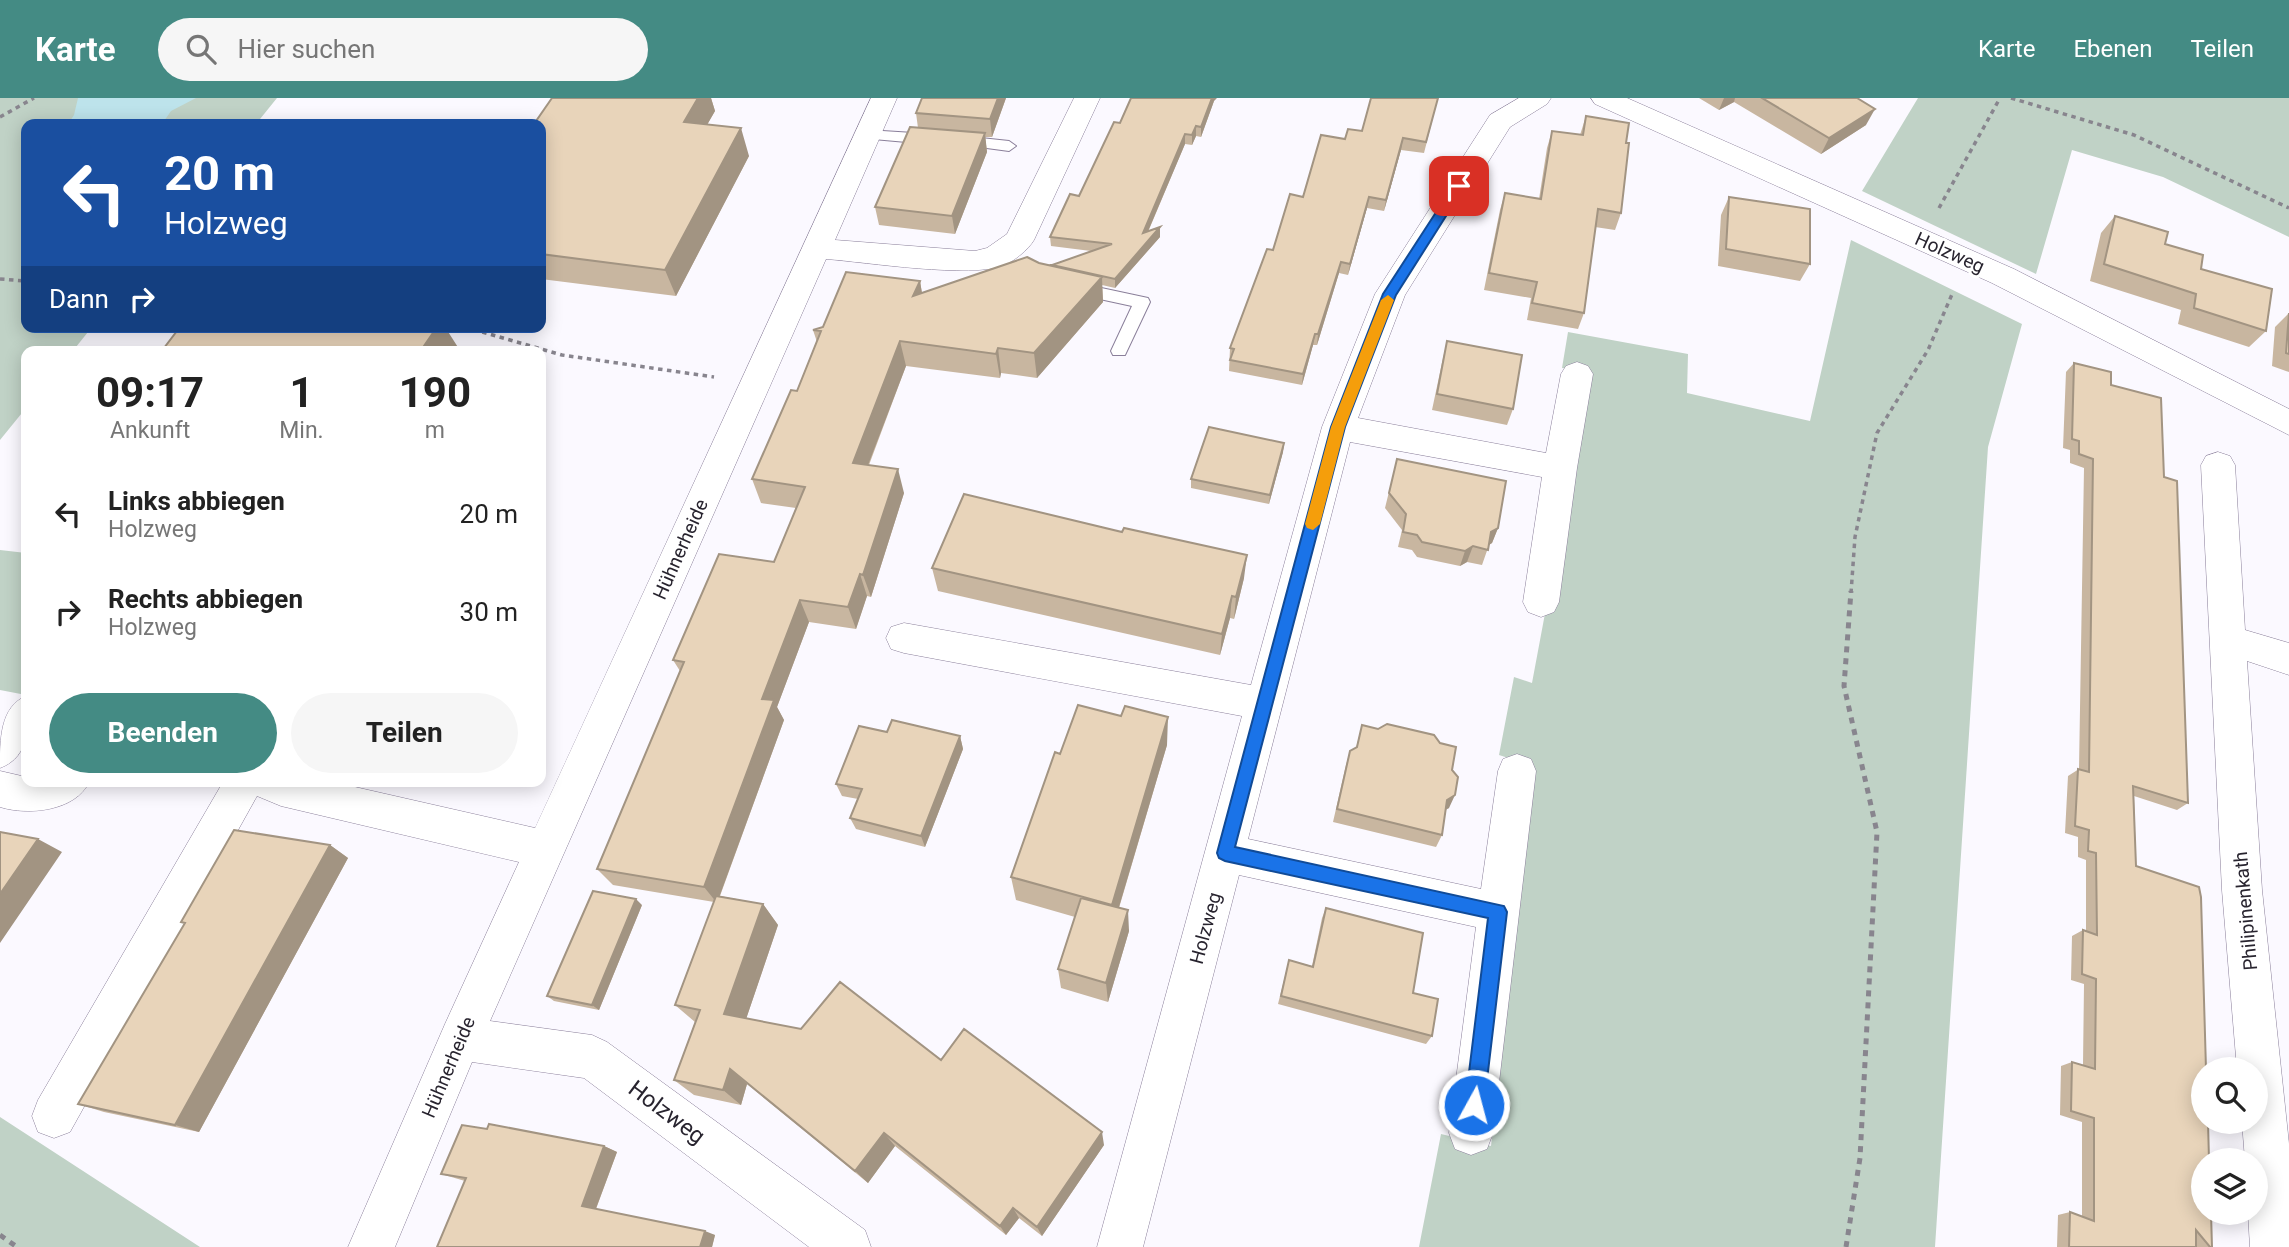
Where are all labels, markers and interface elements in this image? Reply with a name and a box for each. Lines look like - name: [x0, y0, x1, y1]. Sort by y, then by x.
- search box: [158, 18, 648, 81]
- text: Karte: [35, 30, 116, 69]
- icon: search: [182, 30, 220, 68]
- text: Hier suchen: [238, 34, 375, 64]
- text: Karte: [1978, 35, 2035, 63]
- text: Ebenen: [2073, 35, 2152, 63]
- text: Teilen: [2190, 35, 2254, 63]
- text: 20 m: [164, 145, 275, 202]
- icon: left: [49, 147, 140, 238]
- pin: [1429, 156, 1489, 216]
- icon: arrive: [1440, 167, 1478, 205]
- text: Holzweg: [164, 204, 288, 242]
- street label: Holzweg: [1912, 227, 1988, 278]
- icon: right: [123, 280, 161, 318]
- text: Dann: [49, 284, 109, 314]
- text: 09:17: [96, 368, 204, 417]
- text: 1: [289, 368, 314, 417]
- text: 190: [399, 368, 471, 417]
- text: Ankunft: [110, 417, 190, 444]
- text: Min.: [279, 417, 324, 444]
- text: m: [425, 417, 445, 444]
- text: Links abbiegen: [108, 486, 285, 516]
- icon: left: [49, 495, 87, 533]
- street label: Hühnerheide: [648, 495, 713, 603]
- text: 20 m: [460, 499, 518, 529]
- text: Holzweg: [108, 516, 197, 543]
- text: Rechts abbiegen: [108, 584, 303, 614]
- icon: right: [49, 593, 87, 631]
- text: 30 m: [460, 597, 518, 627]
- text: Holzweg: [108, 614, 197, 641]
- button: Beenden: [49, 693, 277, 773]
- button: Teilen: [291, 693, 518, 773]
- street label: Philipinenkath: [2229, 851, 2262, 971]
- street label: Holzweg: [1185, 890, 1226, 967]
- street label: Hühnerheide: [417, 1013, 480, 1121]
- map controls: [2191, 1057, 2268, 1225]
- button: search: [2191, 1057, 2268, 1134]
- position arrow: [1437, 1068, 1511, 1142]
- street label: Holzweg: [623, 1075, 710, 1150]
- button: layers: [2191, 1148, 2268, 1225]

